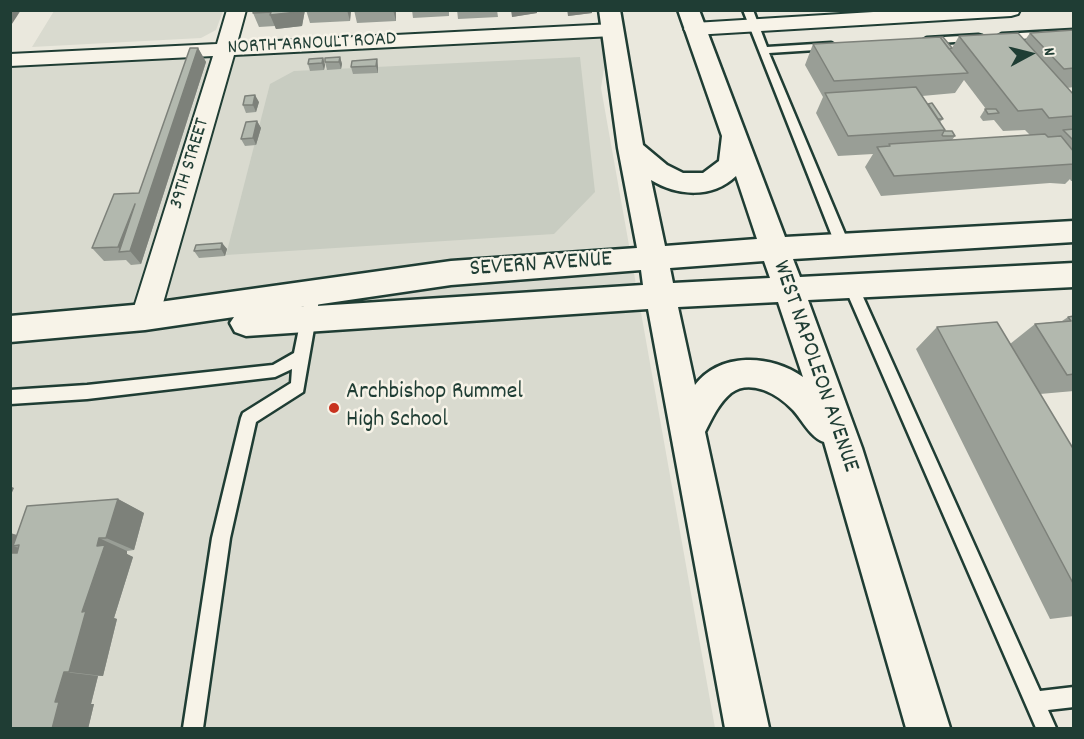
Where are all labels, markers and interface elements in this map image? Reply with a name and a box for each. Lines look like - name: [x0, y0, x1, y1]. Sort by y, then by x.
- north arrow: [1000, 24, 1060, 84]
- street label: NORTH ARNOULT ROAD: [227, 29, 397, 61]
- text: N: [1036, 46, 1060, 57]
- street label: 39TH STREET: [166, 116, 216, 212]
- street label: SEVERN AVENUE: [469, 247, 613, 285]
- street label: WEST NAPOLEON AVENUE: [764, 258, 864, 476]
- place label: Archbishop Rummel High School: [346, 380, 523, 436]
- marker: Archbishop Rummel High School: [327, 401, 341, 415]

